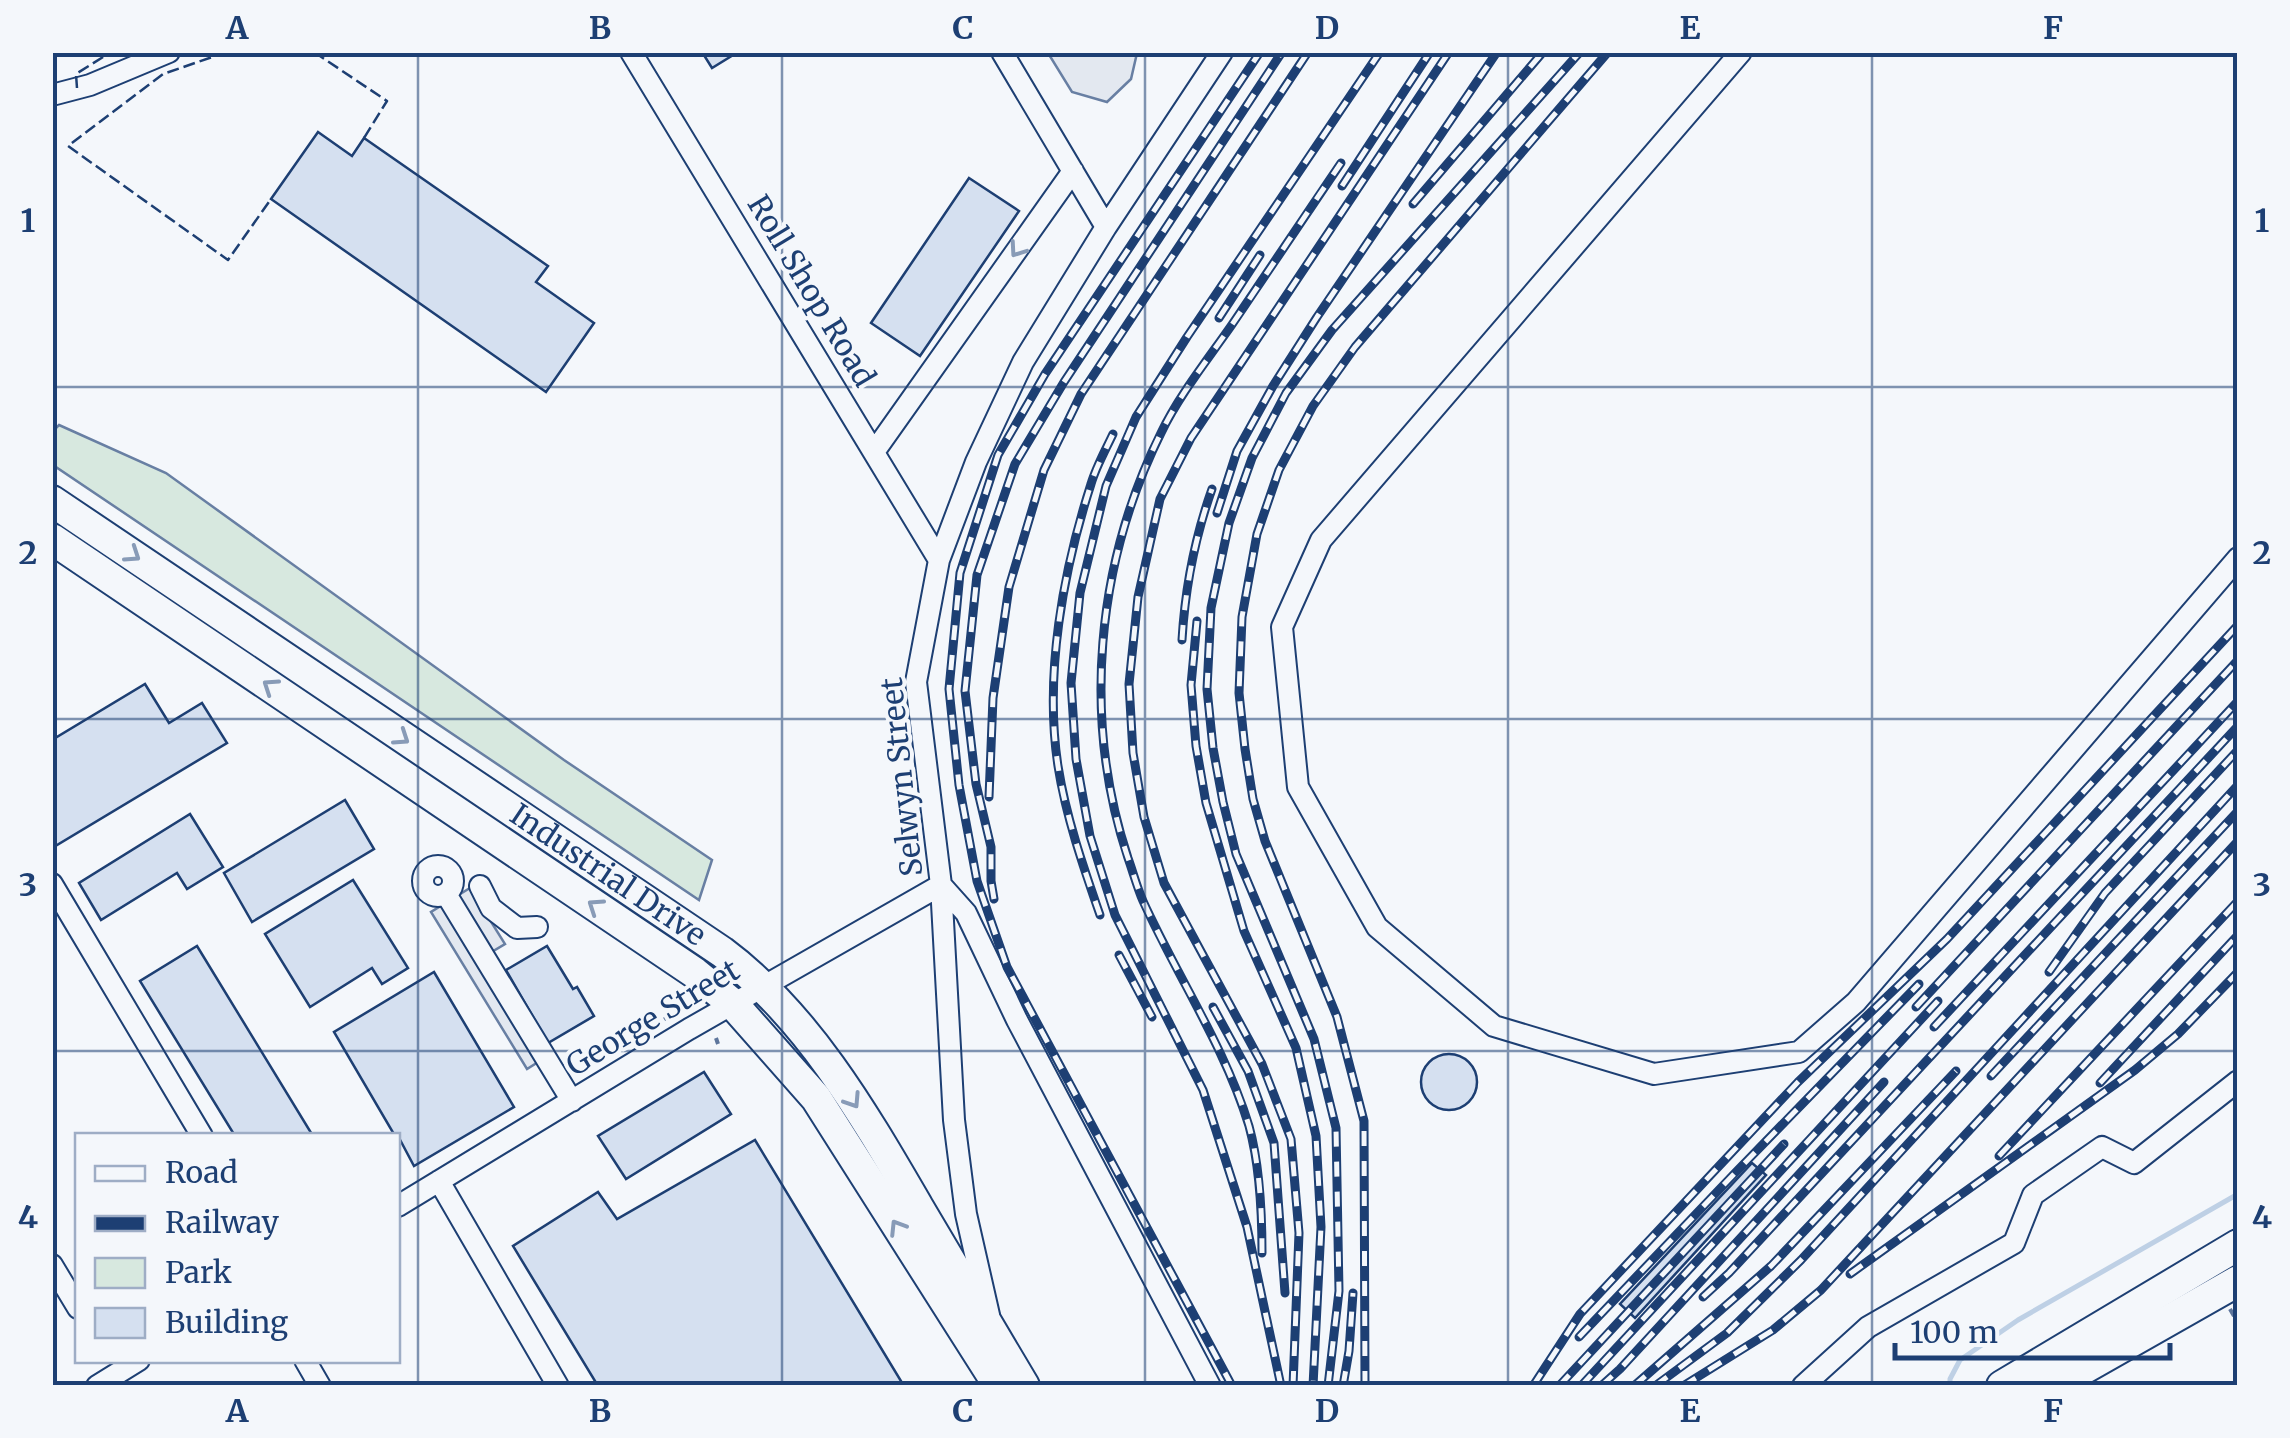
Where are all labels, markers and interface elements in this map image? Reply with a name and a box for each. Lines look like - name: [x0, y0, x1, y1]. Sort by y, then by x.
- text: A: [225, 8, 250, 48]
- text: B: [589, 8, 611, 48]
- text: C: [952, 8, 974, 48]
- text: D: [1315, 8, 1339, 48]
- text: E: [1680, 8, 1701, 48]
- text: F: [2043, 8, 2063, 48]
- street label: Roll Shop Road: [740, 188, 884, 393]
- text: 1: [21, 201, 36, 241]
- text: 1: [2255, 201, 2270, 241]
- one-way arrow: [1010, 239, 1029, 258]
- text: 2: [19, 533, 37, 573]
- text: 2: [2253, 533, 2271, 573]
- one-way arrow: [123, 543, 141, 562]
- street label: Selwyn Street: [872, 676, 930, 878]
- one-way arrow: [262, 679, 280, 698]
- one-way arrow: [391, 726, 410, 744]
- street label: Industrial Drive: [503, 795, 714, 954]
- text: 3: [19, 865, 37, 905]
- text: 3: [2253, 865, 2271, 905]
- one-way arrow: [588, 900, 607, 918]
- street label: George Street: [559, 950, 746, 1084]
- one-way arrow: [840, 1090, 859, 1108]
- legend: [75, 1133, 400, 1363]
- text: Road: [165, 1153, 238, 1191]
- text: 4: [18, 1197, 38, 1237]
- text: 4: [2252, 1197, 2272, 1237]
- text: Railway: [165, 1203, 280, 1241]
- one-way arrow: [890, 1220, 909, 1238]
- text: Park: [165, 1253, 232, 1291]
- scale bar: [1895, 1298, 2170, 1360]
- text: Building: [165, 1303, 288, 1341]
- text: 100 m: [1910, 1313, 1998, 1351]
- text: A: [225, 1391, 250, 1431]
- text: B: [589, 1391, 611, 1431]
- text: C: [952, 1391, 974, 1431]
- text: D: [1315, 1391, 1339, 1431]
- text: E: [1680, 1391, 1701, 1431]
- text: F: [2043, 1391, 2063, 1431]

